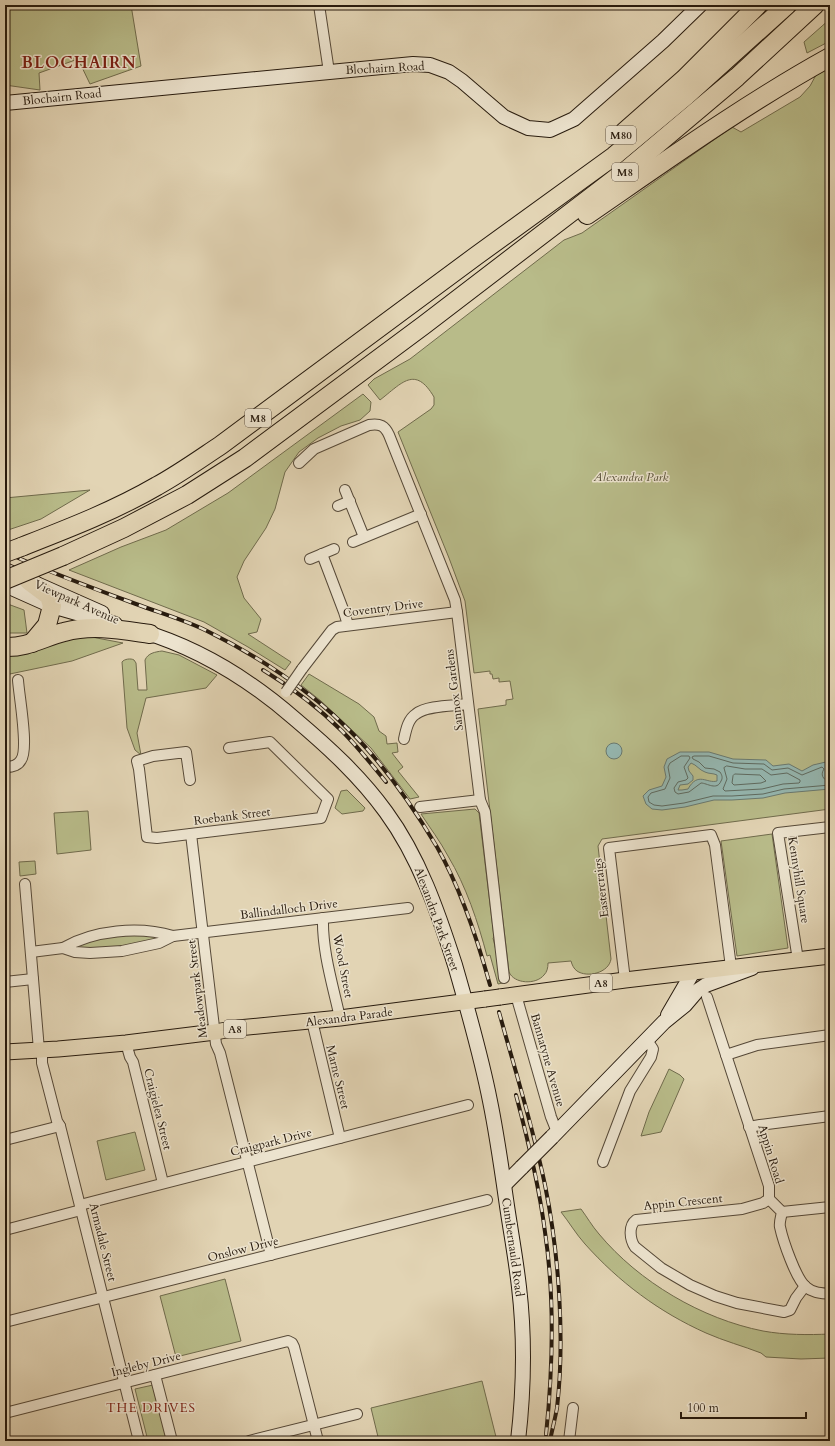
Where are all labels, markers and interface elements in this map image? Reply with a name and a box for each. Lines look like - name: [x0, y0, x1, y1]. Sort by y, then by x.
- district label: BLOCHAIRN: [21, 52, 137, 74]
- street label: Blochairn Road: [345, 58, 426, 78]
- street label: Blochairn Road: [22, 85, 103, 109]
- road number: M80: [606, 126, 636, 144]
- road number: M8: [612, 163, 638, 181]
- road number: M8: [245, 409, 271, 427]
- park label: Alexandra Park: [593, 469, 669, 485]
- street label: Viewpark Avenue: [32, 576, 122, 628]
- street label: Coventry Drive: [342, 595, 424, 621]
- street label: Sannox Gardens: [441, 648, 467, 732]
- street label: Roebank Street: [193, 803, 271, 829]
- street label: Kennyhill Square: [784, 835, 814, 925]
- street label: Eastercraigs: [589, 858, 613, 918]
- street label: Alexandra Park Street: [411, 865, 463, 973]
- street label: Ballindalloch Drive: [239, 895, 339, 923]
- street label: Wood Street: [329, 932, 357, 999]
- street label: Meadowpark Street: [183, 939, 211, 1039]
- road number: A8: [590, 974, 612, 992]
- street label: Alexandra Parade: [304, 1004, 394, 1030]
- street label: Bannatyne Avenue: [527, 1011, 569, 1109]
- road number: A8: [224, 1020, 246, 1038]
- street label: Marne Street: [322, 1043, 354, 1111]
- street label: Craigielea Street: [140, 1067, 176, 1152]
- street label: Appin Road: [754, 1122, 788, 1186]
- street label: Craigpark Drive: [229, 1124, 313, 1160]
- street label: Appin Crescent: [643, 1190, 723, 1214]
- street label: Cumbernauld Road: [498, 1196, 528, 1298]
- street label: Armadale Street: [86, 1201, 121, 1283]
- street label: Onslow Drive: [206, 1232, 280, 1266]
- street label: Ingleby Drive: [110, 1348, 182, 1380]
- scale bar: [681, 1394, 806, 1420]
- district label: THE DRIVES: [106, 1399, 196, 1417]
- text: 100 m: [687, 1400, 720, 1416]

